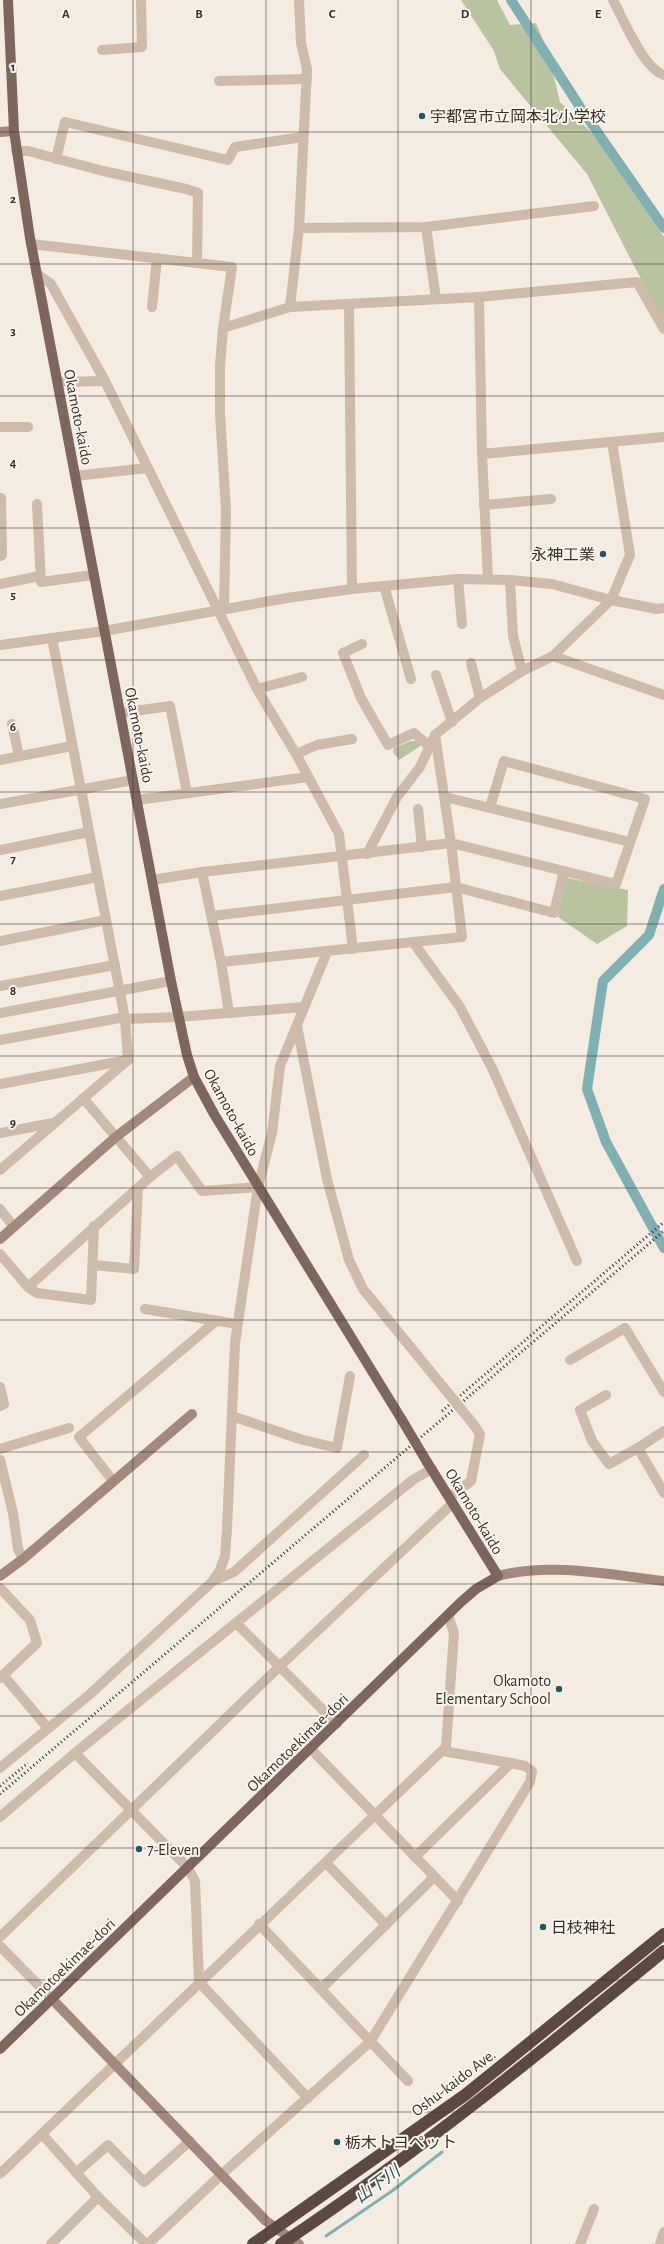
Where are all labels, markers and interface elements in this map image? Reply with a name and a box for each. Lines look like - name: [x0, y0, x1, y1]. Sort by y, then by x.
- text: A: [62, 8, 70, 21]
- text: B: [195, 8, 203, 21]
- text: C: [329, 8, 336, 21]
- text: D: [461, 8, 470, 21]
- text: E: [595, 8, 602, 21]
- text: 1: [11, 61, 15, 74]
- place label: 宇都宮市立岡本北小学校: [430, 108, 606, 125]
- marker: 宇都宮市立岡本北小学校: [417, 111, 427, 121]
- text: 2: [10, 193, 16, 206]
- text: 3: [10, 325, 16, 338]
- street label: Okamoto-kaido: [61, 368, 95, 466]
- text: 4: [10, 457, 17, 470]
- place label: 永神工業: [531, 546, 595, 563]
- marker: 永神工業: [598, 549, 608, 559]
- text: 5: [10, 589, 16, 602]
- street label: Okamoto-kaido: [122, 686, 156, 784]
- text: 6: [10, 721, 16, 734]
- text: 7: [10, 853, 16, 866]
- text: 8: [10, 985, 16, 998]
- street label: Okamoto-kaido: [201, 1066, 262, 1159]
- text: 9: [10, 1117, 16, 1130]
- street label: Okamoto-kaido: [442, 1466, 506, 1557]
- place label: Okamoto Elementary School: [435, 1673, 551, 1708]
- marker: Okamoto Elementary School: [554, 1684, 564, 1694]
- street label: Okamotoekimae-dori: [244, 1690, 351, 1795]
- place label: 7-Eleven: [147, 1842, 199, 1858]
- marker: 7-Eleven: [134, 1844, 144, 1854]
- street label: Okamotoekimae-dori: [11, 1915, 118, 2020]
- place label: 日枝神社: [551, 1920, 615, 1936]
- marker: 日枝神社: [538, 1922, 548, 1932]
- street label: Oshu-kaido Ave.: [409, 2046, 499, 2119]
- place label: 栃木トヨペット: [345, 2135, 457, 2151]
- marker: 栃木トヨペット: [332, 2137, 342, 2147]
- water label: 山下川: [352, 2161, 405, 2206]

